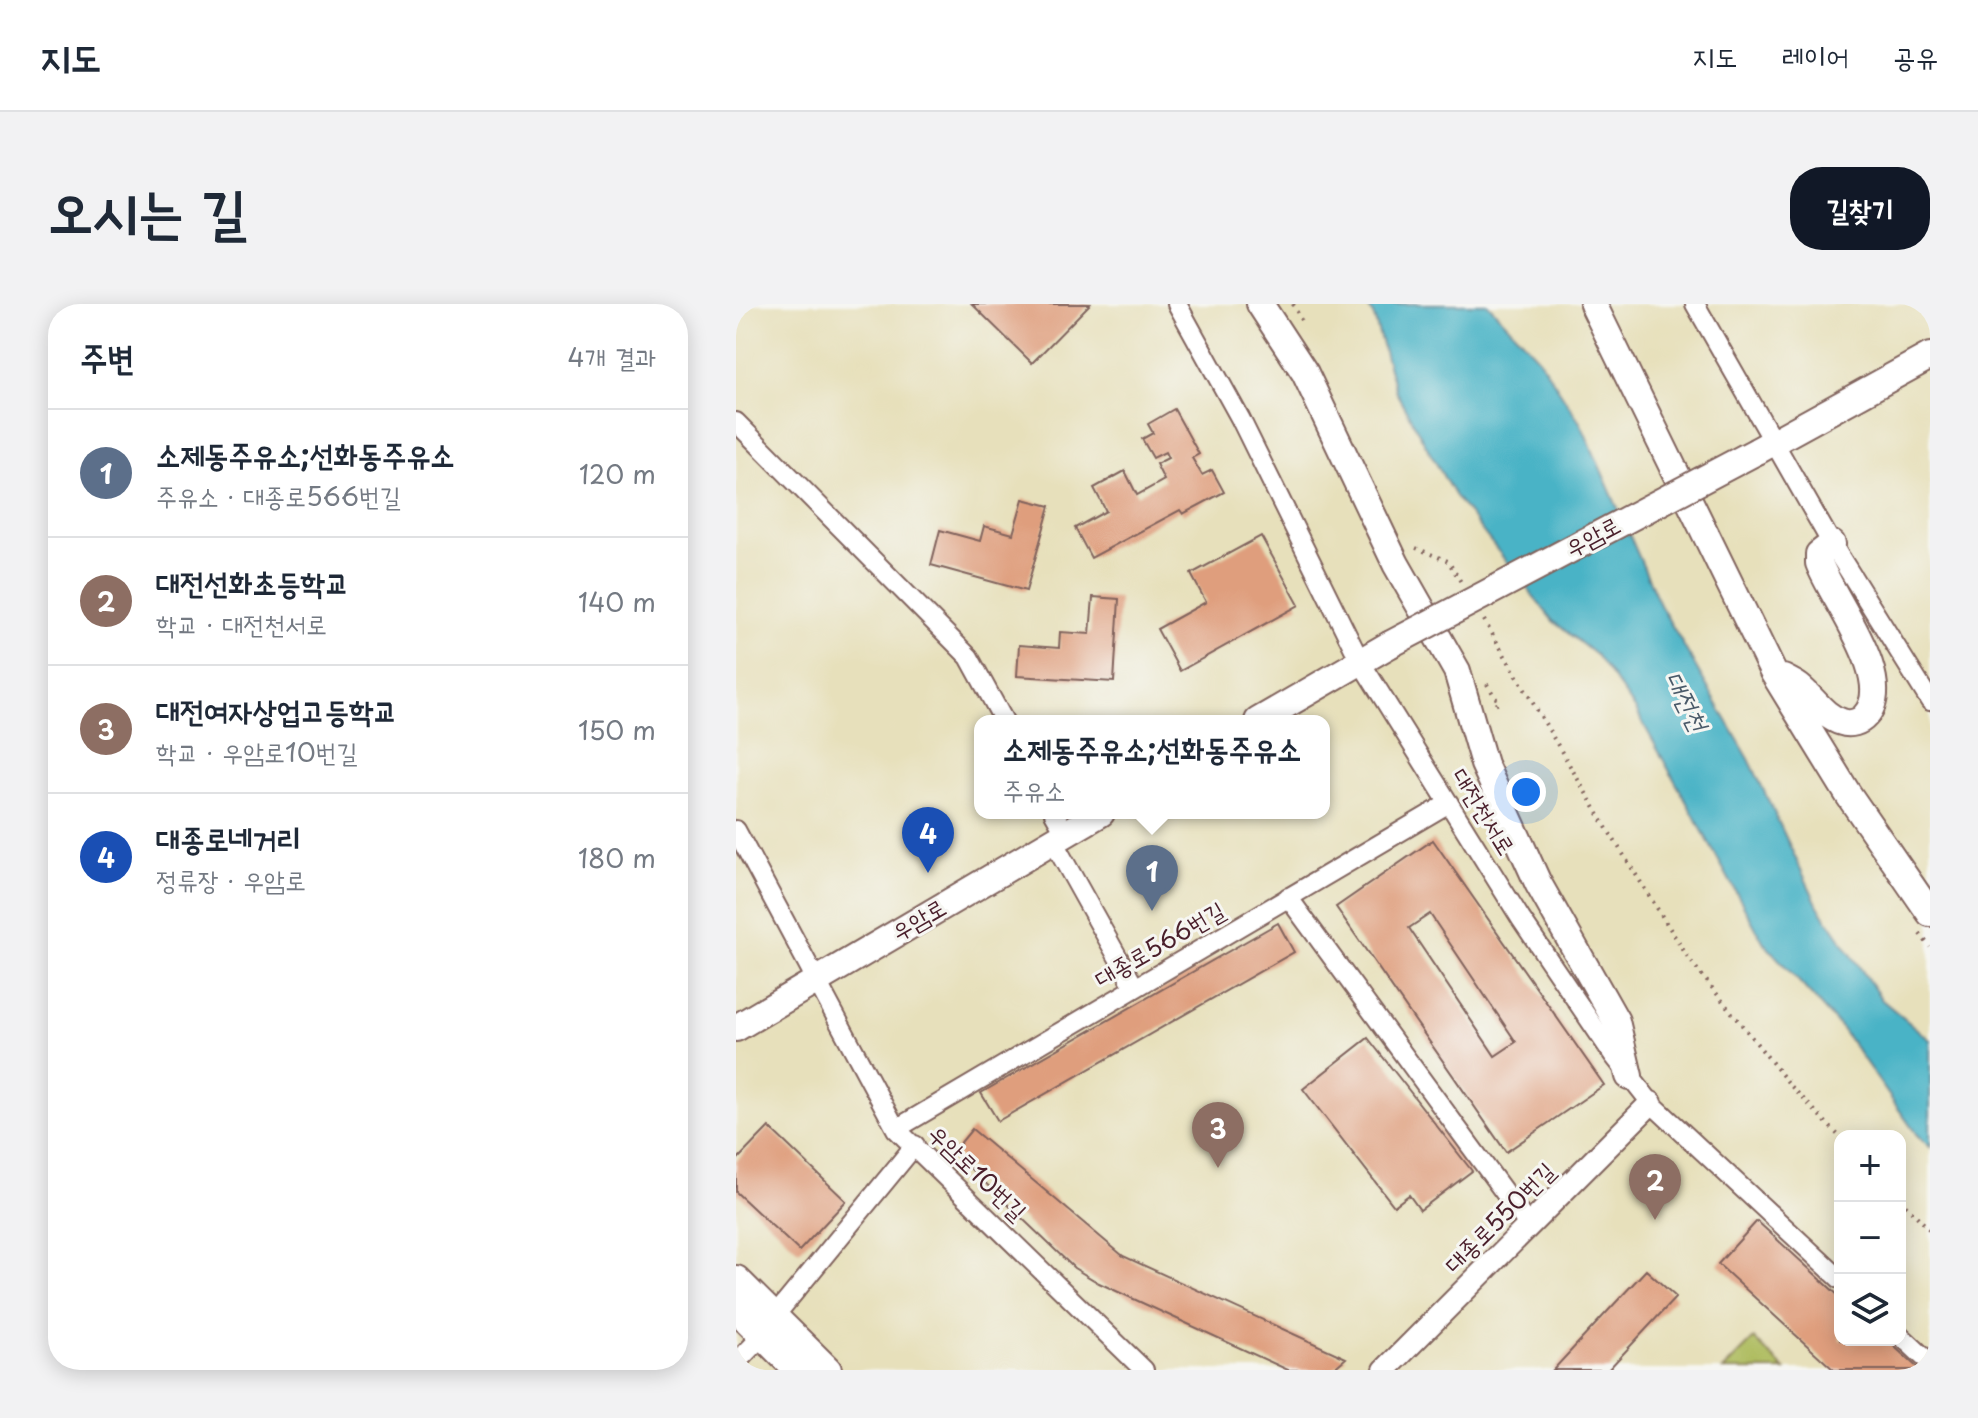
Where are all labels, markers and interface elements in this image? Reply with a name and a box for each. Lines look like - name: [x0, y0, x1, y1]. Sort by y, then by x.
- text: 지도: [40, 27, 101, 84]
- text: 지도: [1692, 34, 1737, 77]
- text: 레이어: [1781, 34, 1849, 77]
- text: 공유: [1893, 34, 1938, 77]
- text: 오시는 길: [48, 166, 246, 251]
- button: 길찾기: [1790, 167, 1930, 250]
- text: 주변: [80, 330, 135, 382]
- text: 4개 결과: [568, 337, 656, 376]
- text: 소제동주유소;선화동주유소: [156, 431, 455, 476]
- text: 1: [100, 454, 112, 493]
- text: 120 m: [579, 454, 656, 493]
- text: 주유소 · 대종로566번길: [156, 476, 401, 515]
- street label: 우암로: [1558, 506, 1626, 565]
- text: 대전선화초등학교: [156, 559, 349, 604]
- text: 2: [97, 582, 115, 621]
- text: 140 m: [578, 582, 656, 621]
- text: 학교 · 대전천서로: [156, 604, 327, 643]
- water label: 대전천: [1656, 664, 1720, 740]
- text: 대전여자상업고등학교: [156, 687, 397, 732]
- text: 3: [97, 710, 115, 749]
- text: 150 m: [578, 710, 656, 749]
- popup: [974, 715, 1330, 819]
- text: 소제동주유소;선화동주유소: [1003, 725, 1301, 770]
- text: 학교 · 우암로10번길: [156, 732, 358, 771]
- street label: 대전천서로: [1444, 760, 1526, 861]
- text: 주유소: [1003, 770, 1066, 809]
- your location: [1506, 772, 1546, 812]
- pin: 4: [902, 807, 954, 873]
- text: 대종로네거리: [156, 815, 301, 860]
- text: 4: [97, 838, 115, 877]
- text: 180 m: [578, 838, 656, 877]
- pin: 1: [1126, 845, 1178, 911]
- text: 정류장 · 우암로: [156, 860, 306, 899]
- street label: 우암로: [884, 888, 952, 948]
- street label: 대종로566번길: [1087, 891, 1231, 995]
- pin: 3: [1192, 1102, 1244, 1168]
- street label: 우암로10번길: [921, 1115, 1036, 1228]
- map controls: [1834, 1130, 1906, 1346]
- button: +: [1834, 1130, 1906, 1202]
- street label: 대종로550번길: [1435, 1153, 1562, 1280]
- pin: 2: [1629, 1154, 1681, 1220]
- button: −: [1834, 1202, 1906, 1274]
- button: layers: [1834, 1274, 1906, 1346]

